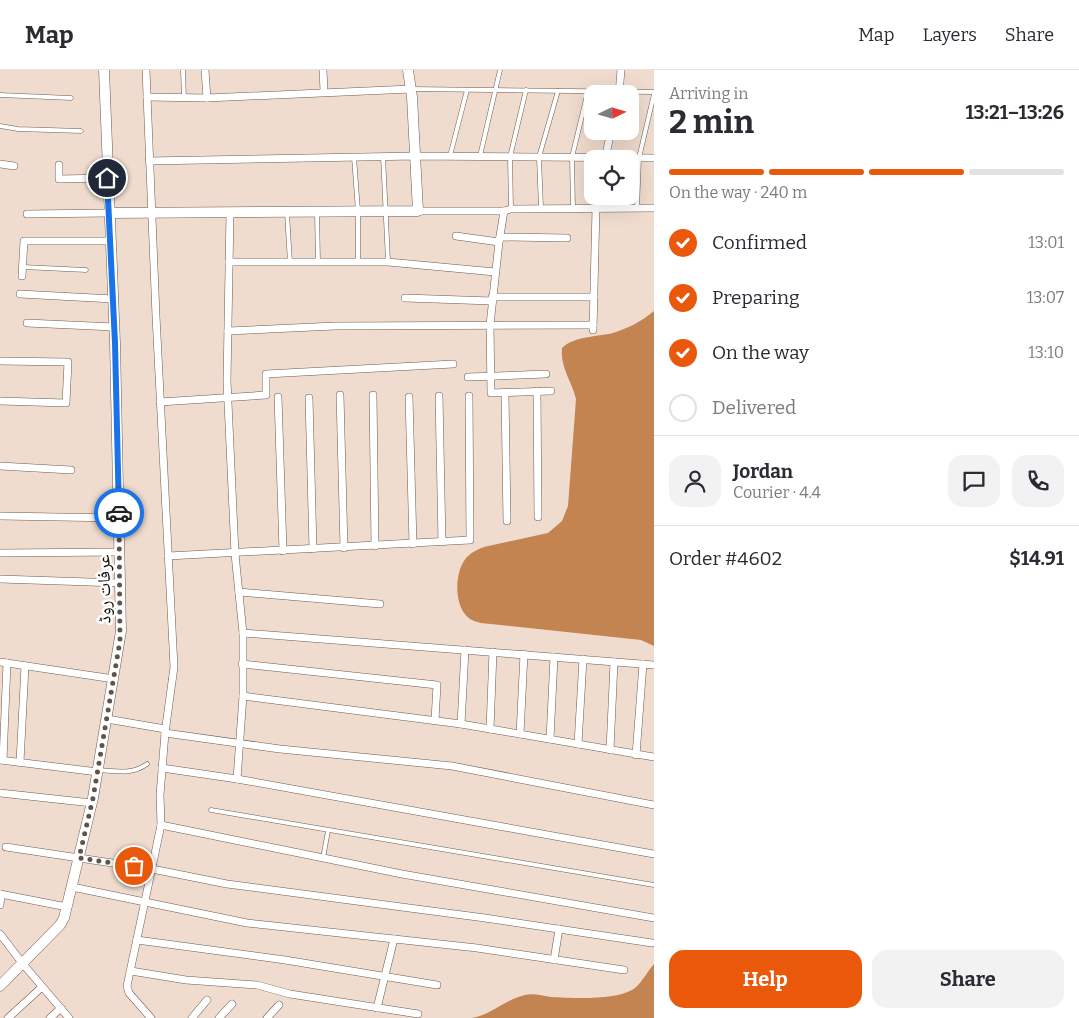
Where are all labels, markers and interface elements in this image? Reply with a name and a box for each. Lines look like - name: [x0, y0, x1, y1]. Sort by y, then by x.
- text: Map: [25, 21, 74, 49]
- text: Map: [858, 24, 894, 46]
- text: Layers: [922, 24, 977, 46]
- text: Share: [1005, 24, 1054, 46]
- text: Arriving in: [669, 84, 748, 103]
- north arrow: [584, 85, 639, 140]
- map controls: [584, 85, 639, 205]
- text: 13:21–13:26: [965, 101, 1064, 124]
- text: 2 min: [669, 103, 754, 141]
- button: locate: [584, 150, 639, 205]
- pin: [86, 157, 128, 199]
- icon: home: [93, 164, 121, 192]
- text: On the way · 240 m: [669, 183, 807, 202]
- icon: check: [669, 229, 697, 257]
- text: Confirmed: [712, 231, 807, 254]
- text: 13:01: [1028, 233, 1064, 252]
- icon: check: [669, 284, 697, 312]
- text: Preparing: [712, 286, 800, 309]
- text: 13:07: [1027, 288, 1064, 307]
- icon: check: [669, 339, 697, 367]
- text: On the way: [712, 341, 809, 364]
- text: 13:10: [1028, 343, 1064, 362]
- text: Delivered: [712, 396, 796, 419]
- button: person: [669, 455, 721, 507]
- button: chat: [948, 455, 1000, 507]
- button: phone: [1012, 455, 1064, 507]
- text: Jordan: [733, 460, 793, 483]
- text: Courier · 4.4: [733, 483, 821, 502]
- courier: [94, 488, 144, 538]
- icon: car: [105, 499, 133, 527]
- text: Order #4602: [669, 547, 782, 570]
- text: $14.91: [1009, 547, 1064, 570]
- street label: عرفات روڈ: [92, 554, 116, 624]
- pin: [113, 845, 155, 887]
- icon: bag: [120, 852, 148, 880]
- button: Help: [669, 950, 862, 1008]
- button: Share: [872, 950, 1064, 1008]

